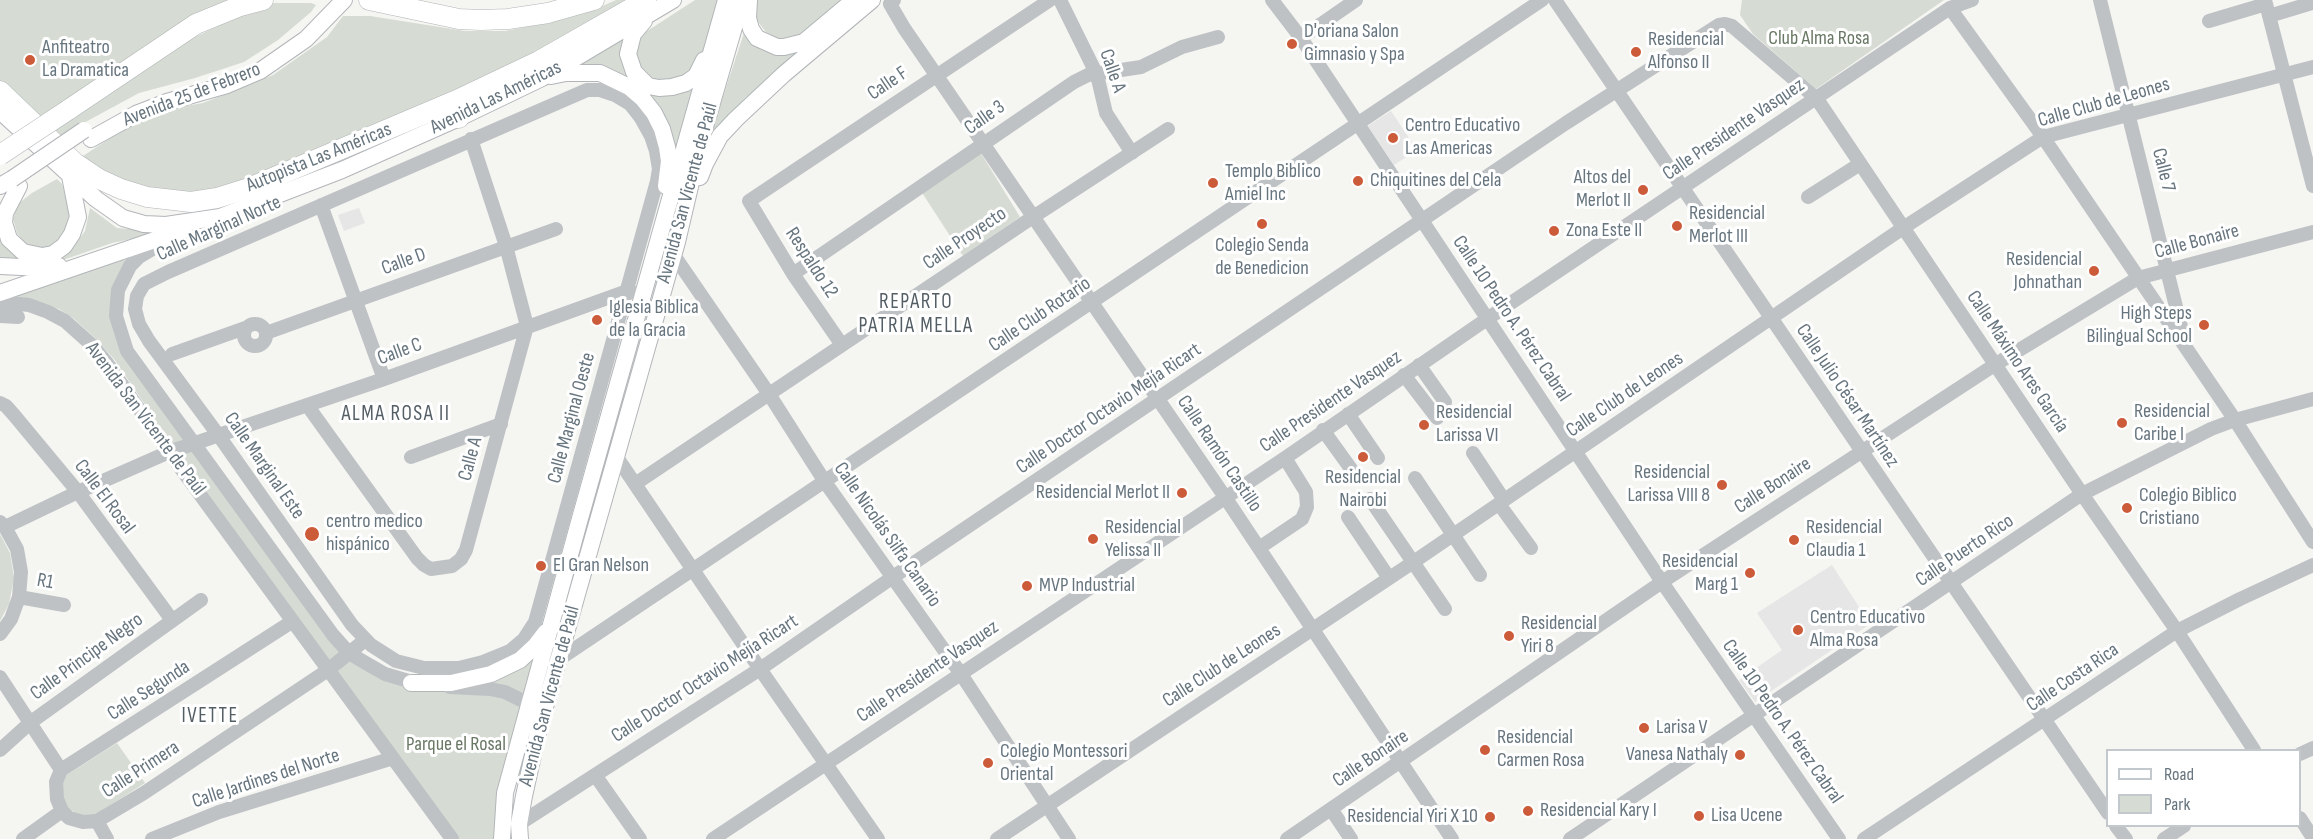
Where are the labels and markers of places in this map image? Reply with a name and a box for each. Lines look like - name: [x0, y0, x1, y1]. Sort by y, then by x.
- place label: D'oriana Salon Gimnasio y Spa: [1304, 20, 1405, 67]
- place label: Residencial Alfonso II: [1648, 28, 1724, 75]
- place label: Anfiteatro La Dramatica: [42, 36, 129, 83]
- marker: D'oriana Salon Gimnasio y Spa: [1285, 37, 1299, 51]
- marker: Residencial Alfonso II: [1629, 45, 1643, 59]
- marker: Anfiteatro La Dramatica: [23, 53, 37, 67]
- place label: Centro Educativo Las Americas: [1405, 114, 1520, 161]
- marker: Centro Educativo Las Americas: [1386, 131, 1400, 145]
- place label: Templo Biblico Amiel Inc: [1225, 160, 1321, 207]
- place label: Altos del Merlot II: [1574, 166, 1631, 213]
- place label: Chiquitines del Cela: [1370, 169, 1501, 193]
- marker: Chiquitines del Cela: [1351, 174, 1365, 188]
- marker: Templo Biblico Amiel Inc: [1206, 176, 1220, 190]
- marker: Altos del Merlot II: [1636, 183, 1650, 197]
- place label: Residencial Merlot III: [1689, 202, 1765, 249]
- marker: Colegio Senda de Benedicion: [1255, 217, 1269, 231]
- place label: Zona Este II: [1566, 219, 1642, 243]
- marker: Residencial Merlot III: [1670, 219, 1684, 233]
- marker: Zona Este II: [1547, 224, 1561, 238]
- place label: Colegio Senda de Benedicion: [1215, 234, 1309, 281]
- place label: Residencial Johnathan: [2006, 248, 2082, 295]
- marker: Residencial Johnathan: [2087, 264, 2101, 278]
- place label: Iglesia Biblica de la Gracia: [609, 296, 699, 343]
- place label: High Steps Bilingual School: [2087, 302, 2192, 349]
- marker: Iglesia Biblica de la Gracia: [590, 313, 604, 327]
- marker: High Steps Bilingual School: [2197, 318, 2211, 332]
- place label: Residencial Caribe I: [2134, 400, 2210, 447]
- place label: Residencial Larissa VI: [1436, 401, 1512, 448]
- marker: Residencial Caribe I: [2115, 416, 2129, 430]
- marker: Residencial Larissa VI: [1417, 418, 1431, 432]
- marker: Residencial Nairobi: [1356, 450, 1370, 464]
- place label: Residencial Larissa VIII 8: [1627, 461, 1710, 508]
- place label: Residencial Nairobi: [1325, 466, 1401, 513]
- marker: Residencial Larissa VIII 8: [1715, 478, 1729, 492]
- place label: Residencial Merlot II: [1036, 481, 1170, 505]
- place label: Colegio Biblico Cristiano: [2139, 484, 2237, 531]
- marker: Residencial Merlot II: [1175, 486, 1189, 500]
- marker: Colegio Biblico Cristiano: [2120, 501, 2134, 515]
- place label: centro medico hispánico: [326, 510, 423, 557]
- place label: Residencial Yelissa II: [1105, 516, 1181, 563]
- place label: Residencial Claudia 1: [1806, 516, 1882, 563]
- marker: centro medico hispánico: [303, 525, 321, 543]
- marker: Residencial Yelissa II: [1086, 532, 1100, 546]
- marker: Residencial Claudia 1: [1787, 533, 1801, 547]
- place label: Residencial Marg 1: [1662, 550, 1738, 597]
- place label: El Gran Nelson: [553, 554, 649, 578]
- marker: El Gran Nelson: [534, 559, 548, 573]
- marker: Residencial Marg 1: [1743, 566, 1757, 580]
- place label: MVP Industrial: [1039, 574, 1135, 598]
- marker: MVP Industrial: [1020, 579, 1034, 593]
- place label: Centro Educativo Alma Rosa: [1810, 606, 1925, 653]
- place label: Residencial Yiri 8: [1521, 612, 1597, 659]
- marker: Centro Educativo Alma Rosa: [1791, 623, 1805, 637]
- marker: Residencial Yiri 8: [1502, 629, 1516, 643]
- place label: Larisa V: [1656, 716, 1708, 740]
- marker: Larisa V: [1637, 721, 1651, 735]
- place label: Residencial Carmen Rosa: [1497, 726, 1585, 773]
- place label: Colegio Montessori Oriental: [1000, 740, 1128, 787]
- marker: Residencial Carmen Rosa: [1478, 743, 1492, 757]
- place label: Vanesa Nathaly: [1626, 743, 1728, 767]
- marker: Vanesa Nathaly: [1733, 748, 1747, 762]
- marker: Colegio Montessori Oriental: [981, 756, 995, 770]
- place label: Residencial Kary I: [1540, 799, 1657, 823]
- marker: Residencial Kary I: [1521, 804, 1535, 818]
- place label: Lisa Ucene: [1711, 804, 1783, 828]
- place label: Residencial Yiri X 10: [1347, 805, 1478, 829]
- marker: Lisa Ucene: [1692, 809, 1706, 823]
- marker: Residencial Yiri X 10: [1483, 810, 1497, 824]

